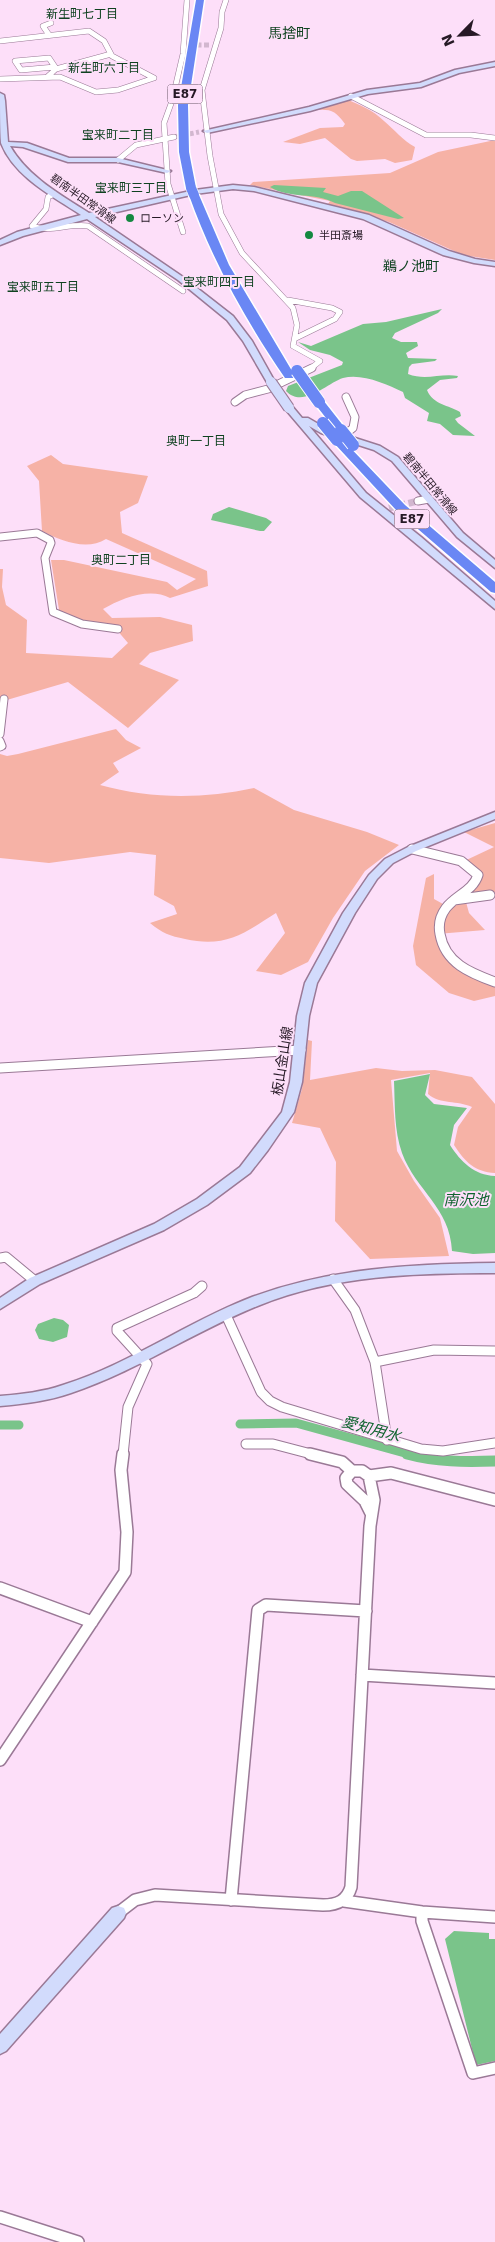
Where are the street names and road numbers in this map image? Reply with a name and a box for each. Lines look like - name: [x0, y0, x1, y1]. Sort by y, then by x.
- road number: E87: [168, 85, 202, 104]
- street label: 碧南半田常滑線: [48, 172, 118, 226]
- street label: 碧南半田常滑線: [400, 450, 460, 518]
- road number: E87: [394, 509, 430, 528]
- street label: 板山金山線: [269, 1025, 295, 1097]

